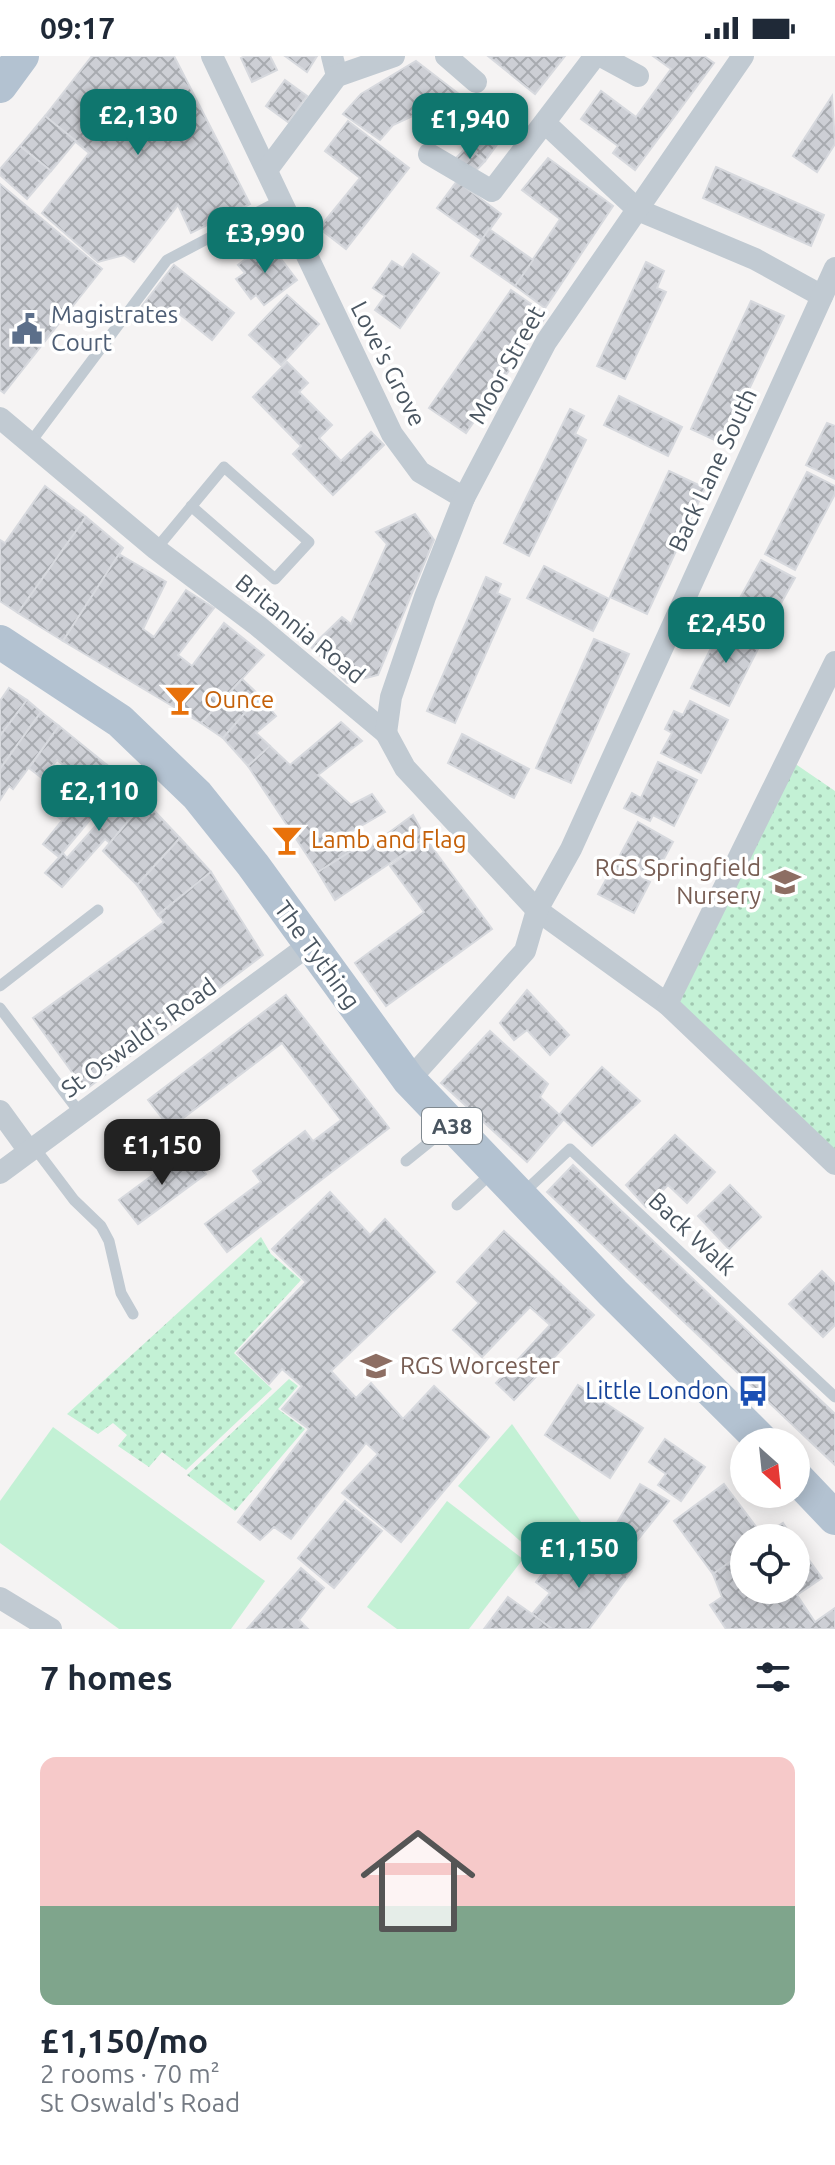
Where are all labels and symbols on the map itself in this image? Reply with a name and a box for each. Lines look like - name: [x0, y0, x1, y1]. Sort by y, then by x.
- pin: £2,130: [73, 89, 203, 157]
- pin: £1,940: [405, 93, 535, 161]
- pin: £3,990: [200, 207, 330, 275]
- street label: Love's Grove: [345, 297, 431, 431]
- place label: Magistrates Court: [51, 301, 178, 356]
- street label: Moor Street: [463, 301, 550, 428]
- public building icon: Magistrates Court: [10, 312, 44, 346]
- street label: Back Lane South: [663, 384, 762, 556]
- street label: Britannia Road: [230, 568, 370, 689]
- pin: £2,450: [661, 597, 791, 665]
- bar icon: Ounce: [163, 683, 197, 717]
- place label: Ounce: [204, 686, 274, 713]
- pin: £2,110: [34, 765, 164, 833]
- bar icon: Lamb and Flag: [270, 823, 304, 857]
- place label: Lamb and Flag: [311, 826, 467, 853]
- place label: RGS Springfield Nursery: [595, 854, 761, 909]
- school or university icon: RGS Springfield Nursery: [768, 865, 802, 899]
- street label: The Tything: [269, 895, 366, 1014]
- street label: St Oswald's Road: [56, 972, 221, 1103]
- road number: A38: [422, 1108, 482, 1144]
- pin: £1,150: [97, 1119, 227, 1187]
- street label: Back Walk: [643, 1187, 741, 1281]
- school or university icon: RGS Worcester: [359, 1349, 393, 1383]
- place label: RGS Worcester: [400, 1352, 560, 1379]
- bus stop icon: Little London: [736, 1374, 770, 1408]
- place label: Little London: [585, 1377, 729, 1404]
- north arrow: [730, 1428, 810, 1508]
- pin: £1,150: [514, 1522, 644, 1590]

